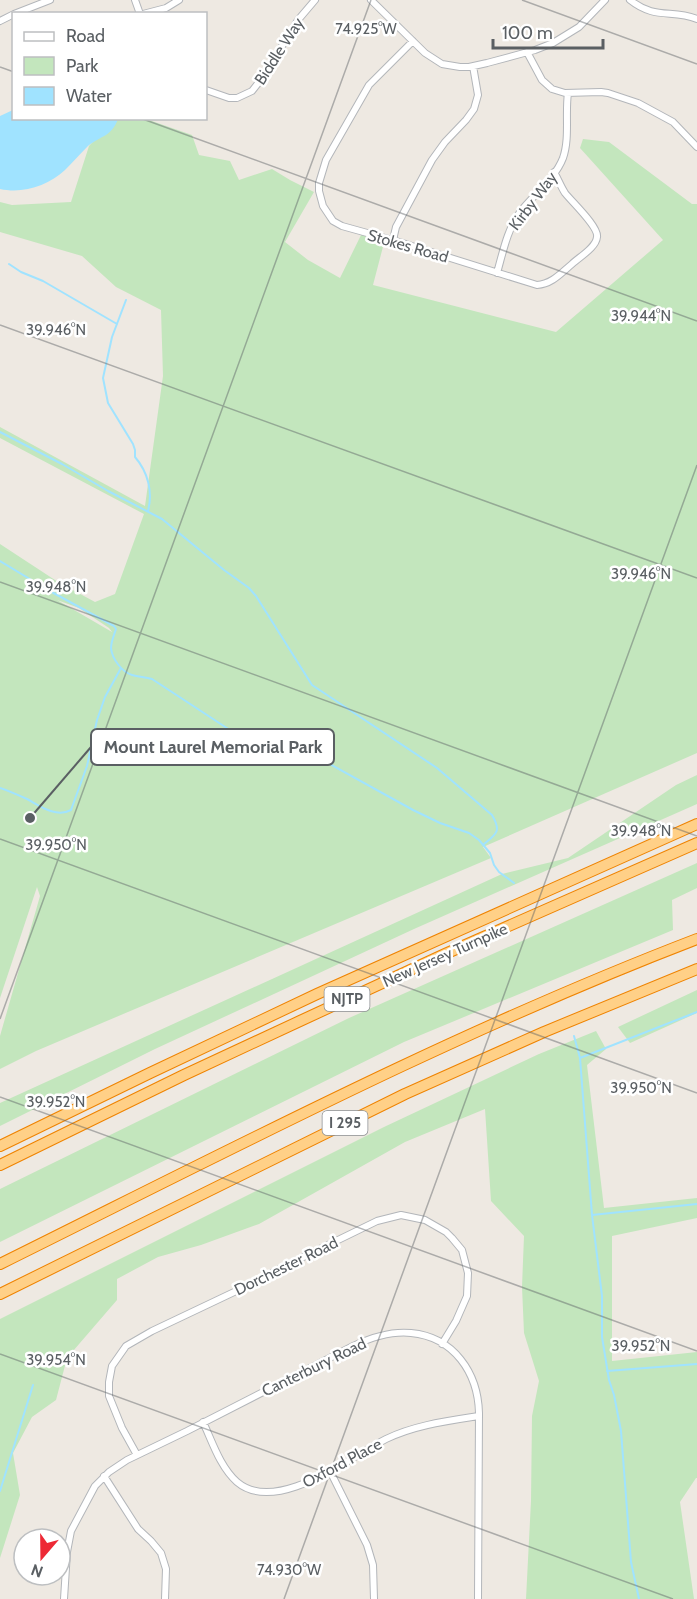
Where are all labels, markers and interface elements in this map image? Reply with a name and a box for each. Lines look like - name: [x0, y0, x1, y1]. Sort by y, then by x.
- legend: [12, 12, 207, 120]
- scale bar: [493, 12, 602, 50]
- street label: Biddle Way: [250, 14, 308, 88]
- text: 74.925°W: [335, 20, 398, 38]
- text: 100 m: [502, 22, 553, 44]
- text: Road: [66, 25, 105, 47]
- text: Park: [66, 55, 99, 77]
- text: Water: [66, 85, 112, 107]
- street label: Kirby Way: [505, 168, 561, 234]
- street label: Stokes Road: [365, 225, 451, 267]
- text: 39.944°N: [611, 307, 671, 325]
- text: 39.946°N: [26, 321, 86, 339]
- text: 39.946°N: [611, 565, 671, 583]
- text: 39.948°N: [26, 578, 86, 596]
- callout: Mount Laurel Memorial Park: [91, 729, 334, 765]
- text: Mount Laurel Memorial Park: [104, 736, 323, 758]
- text: 39.948°N: [611, 822, 671, 840]
- text: 39.950°N: [25, 836, 87, 854]
- street label: New Jersey Turnpike: [380, 919, 510, 991]
- road number: NJTP: [324, 987, 370, 1011]
- text: 39.950°N: [610, 1079, 672, 1097]
- text: 39.952°N: [27, 1093, 85, 1111]
- road number: I 295: [322, 1111, 368, 1135]
- street label: Dorchester Road: [231, 1233, 341, 1299]
- street label: Canterbury Road: [259, 1334, 369, 1400]
- text: 39.952°N: [612, 1337, 670, 1355]
- text: 39.954°N: [26, 1351, 86, 1369]
- street label: Oxford Place: [299, 1434, 385, 1492]
- north arrow: [12, 1527, 72, 1587]
- text: N: [28, 1560, 46, 1581]
- text: 74.930°W: [257, 1561, 322, 1579]

